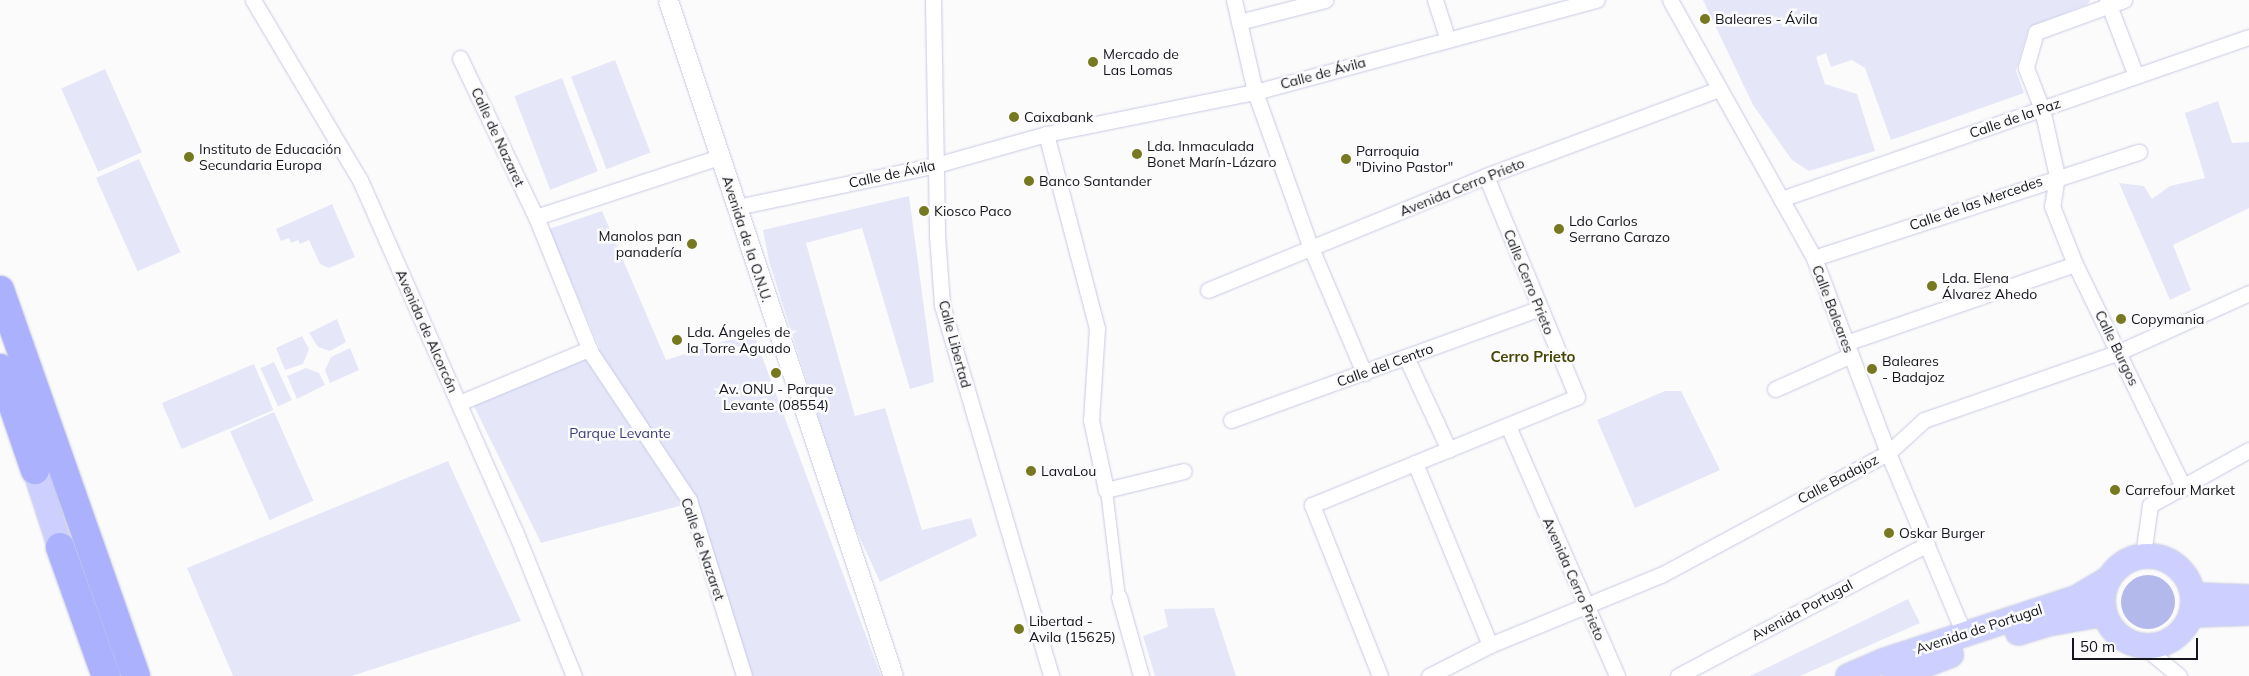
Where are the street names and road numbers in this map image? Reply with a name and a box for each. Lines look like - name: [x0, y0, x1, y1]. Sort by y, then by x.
- street label: Calle de Ávila: [1278, 54, 1368, 92]
- street label: Calle de Nazaret: [468, 85, 528, 189]
- street label: Calle de la Paz: [1967, 95, 2063, 141]
- street label: Avenida Cerro Prieto: [1397, 154, 1527, 220]
- street label: Calle de Ávila: [847, 157, 937, 191]
- street label: Calle de las Mercedes: [1907, 172, 2045, 234]
- street label: Avenida de la O.N.U.: [719, 174, 775, 304]
- street label: Calle Cerro Prieto: [1500, 227, 1558, 337]
- street label: Calle Baleares: [1809, 263, 1857, 355]
- street label: Avenida de Alcorcón: [392, 267, 462, 395]
- street label: Calle Libertad: [935, 298, 975, 390]
- street label: Calle Burgos: [2092, 308, 2142, 388]
- street label: Calle del Centro: [1334, 340, 1436, 390]
- street label: Calle Badajoz: [1795, 451, 1881, 507]
- street label: Calle de Nazaret: [678, 496, 728, 602]
- street label: Avenida Cerro Prieto: [1539, 515, 1609, 643]
- street label: Avenida Portugal: [1748, 576, 1856, 644]
- street label: Avenida de Portugal: [1914, 601, 2044, 657]

